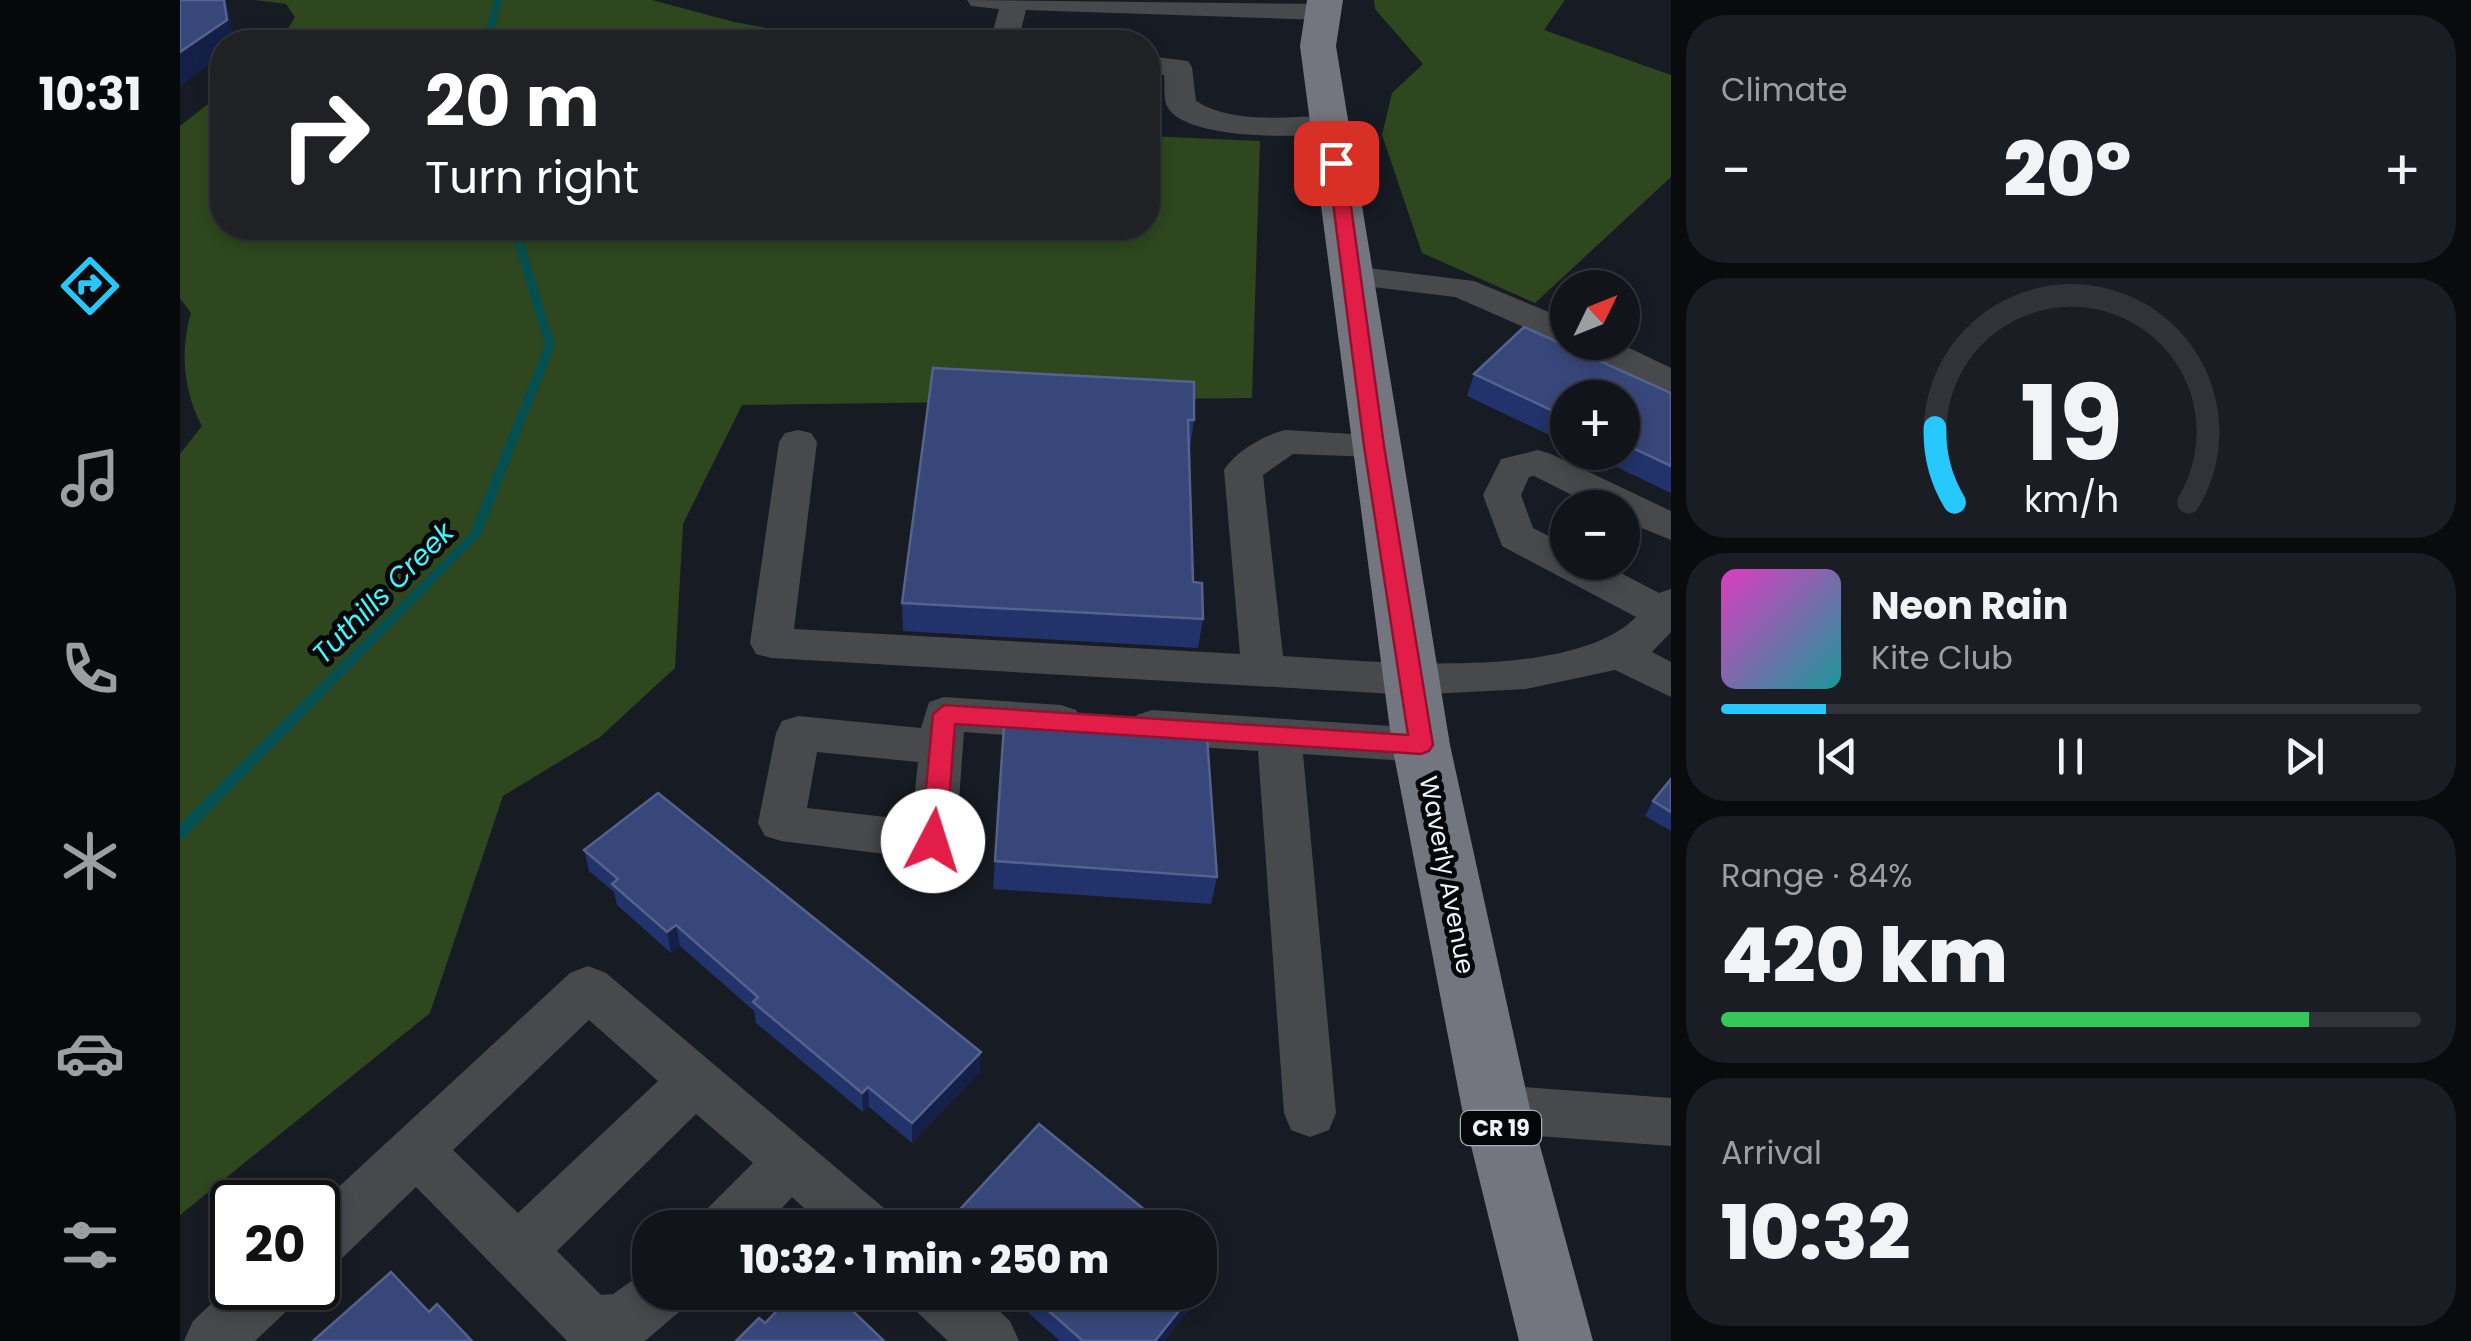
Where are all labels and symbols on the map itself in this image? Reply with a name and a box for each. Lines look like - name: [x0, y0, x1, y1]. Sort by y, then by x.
- pin: [1294, 121, 1379, 206]
- north arrow: [1550, 270, 1640, 360]
- water label: Tuthills Creek: [303, 512, 464, 673]
- street label: Waverly Avenue: [1411, 773, 1483, 977]
- position arrow: [881, 789, 985, 893]
- road number: CR 19: [1461, 1111, 1541, 1145]
- speed limit sign: 20: [210, 1180, 340, 1310]

